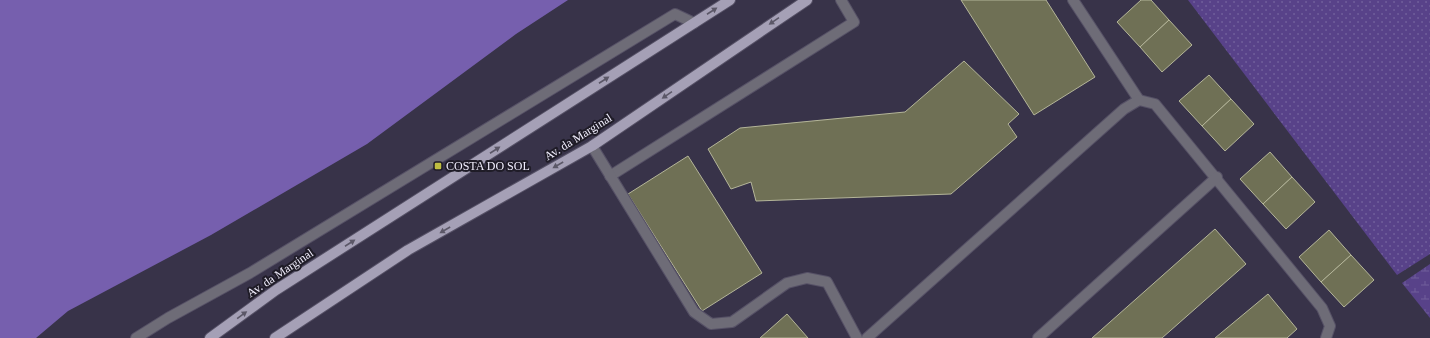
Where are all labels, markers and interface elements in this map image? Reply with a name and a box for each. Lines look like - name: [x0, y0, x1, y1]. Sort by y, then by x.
- one-way arrow: [706, 8, 718, 15]
- one-way arrow: [769, 17, 779, 25]
- one-way arrow: [599, 77, 610, 84]
- one-way arrow: [662, 91, 672, 99]
- street label: Av. da Marginal: [542, 110, 615, 163]
- one-way arrow: [489, 147, 501, 154]
- place label: COSTA DO SOL: [446, 159, 530, 173]
- marker: COSTA DO SOL: [433, 161, 443, 171]
- one-way arrow: [552, 162, 564, 169]
- one-way arrow: [439, 226, 451, 233]
- one-way arrow: [345, 239, 355, 247]
- street label: Av. da Marginal: [244, 245, 316, 300]
- one-way arrow: [237, 311, 247, 319]

